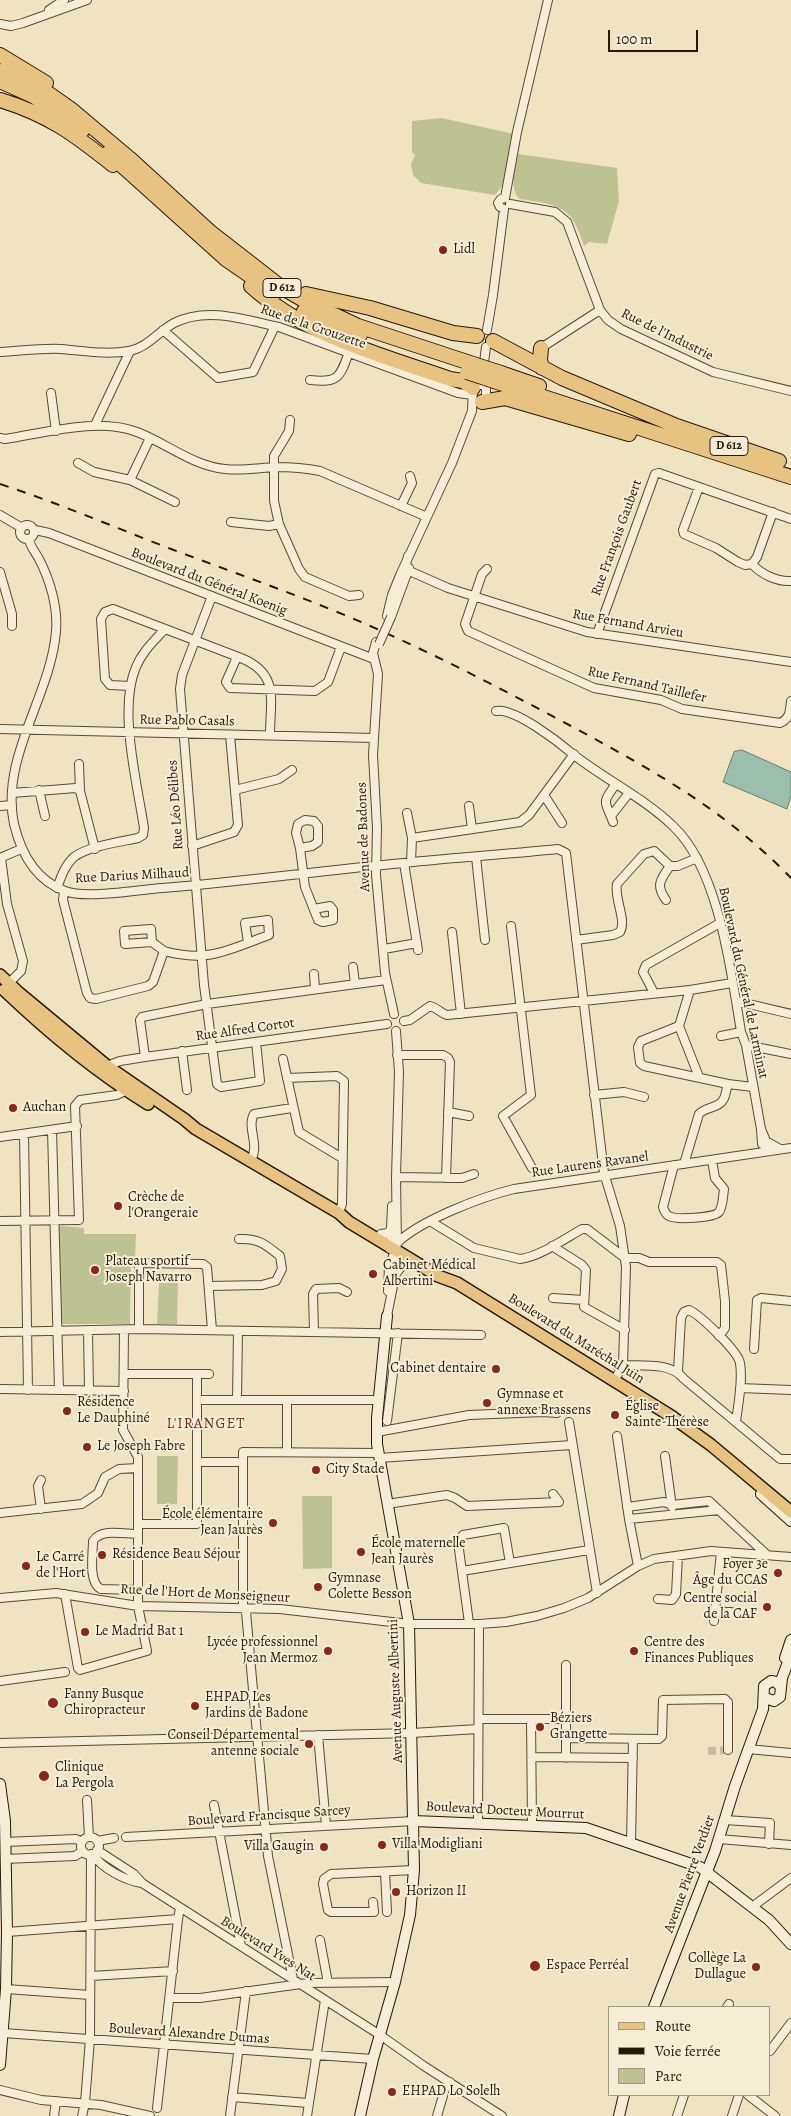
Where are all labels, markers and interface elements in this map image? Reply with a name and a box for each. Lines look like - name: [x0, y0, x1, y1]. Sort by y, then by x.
- scale bar: [611, 20, 701, 52]
- text: 100 m: [616, 29, 653, 49]
- place label: Lidl: [453, 242, 475, 258]
- marker: Lidl: [437, 244, 449, 256]
- road number: D 612: [263, 278, 301, 298]
- street label: Rue de la Crouzette: [258, 301, 368, 353]
- street label: Rue de l'Industrie: [618, 305, 716, 365]
- road number: D 612: [710, 436, 748, 456]
- street label: Rue François Gaubert: [588, 477, 646, 599]
- street label: Boulevard du Général Koenig: [129, 544, 289, 620]
- street label: Rue Fernand Arvieu: [571, 606, 685, 642]
- street label: Rue Fernand Taillefer: [586, 663, 708, 707]
- street label: Rue Pablo Casals: [139, 712, 235, 730]
- street label: Rue Léo Délibes: [164, 759, 188, 851]
- street label: Avenue de Badones: [354, 782, 374, 892]
- street label: Rue Darius Milhaud: [74, 865, 190, 887]
- street label: Boulevard du Général de Larminat: [714, 886, 772, 1080]
- street label: Rue Alfred Cortot: [195, 1015, 295, 1045]
- place label: Auchan: [23, 1100, 66, 1116]
- marker: Auchan: [7, 1102, 19, 1114]
- street label: Rue Laurens Ravanel: [530, 1148, 650, 1182]
- place label: Crèche de l'Orangeraie: [128, 1190, 198, 1222]
- marker: Crèche de l'Orangeraie: [112, 1200, 124, 1212]
- place label: Plateau sportif Joseph Navarro: [105, 1254, 192, 1286]
- place label: Cabinet Médical Albertini: [383, 1258, 476, 1290]
- marker: Plateau sportif Joseph Navarro: [89, 1264, 101, 1276]
- marker: Cabinet Médical Albertini: [367, 1268, 379, 1280]
- street label: Boulevard du Maréchal Juin: [505, 1290, 647, 1388]
- place label: Cabinet dentaire: [390, 1361, 486, 1377]
- marker: Cabinet dentaire: [490, 1363, 502, 1375]
- place label: Gymnase et annexe Brassens: [497, 1387, 591, 1420]
- place label: Résidence Le Dauphiné: [77, 1395, 150, 1428]
- marker: Gymnase et annexe Brassens: [481, 1397, 493, 1409]
- place label: Église Sainte-Thérèse: [625, 1399, 709, 1431]
- marker: Résidence Le Dauphiné: [61, 1405, 73, 1417]
- marker: Église Sainte-Thérèse: [609, 1409, 621, 1421]
- district label: L'IRANGET: [165, 1415, 247, 1433]
- place label: Le Joseph Fabre: [97, 1439, 185, 1455]
- marker: Le Joseph Fabre: [81, 1441, 93, 1453]
- place label: City Stade: [326, 1462, 384, 1478]
- marker: City Stade: [310, 1464, 322, 1476]
- place label: École élémentaire Jean Jaurès: [162, 1507, 263, 1540]
- marker: École élémentaire Jean Jaurès: [267, 1517, 279, 1529]
- place label: École maternelle Jean Jaurès: [371, 1536, 466, 1568]
- marker: École maternelle Jean Jaurès: [355, 1546, 367, 1558]
- place label: Résidence Beau Séjour: [112, 1547, 240, 1563]
- marker: Résidence Beau Séjour: [96, 1549, 108, 1561]
- place label: Le Carré de l'Hort: [36, 1550, 86, 1582]
- place label: Foyer 3e Âge du CCAS: [693, 1557, 768, 1590]
- marker: Le Carré de l'Hort: [20, 1560, 32, 1572]
- marker: Foyer 3e Âge du CCAS: [772, 1567, 784, 1579]
- place label: Gymnase Colette Besson: [328, 1571, 412, 1604]
- street label: Rue de l'Hort de Monseigneur: [120, 1581, 290, 1607]
- marker: Gymnase Colette Besson: [312, 1581, 324, 1593]
- place label: Centre social de la CAF: [683, 1591, 757, 1624]
- marker: Centre social de la CAF: [761, 1601, 773, 1613]
- street label: Avenue Auguste Albertini: [385, 1619, 407, 1763]
- place label: Le Madrid Bat 1: [95, 1624, 184, 1640]
- marker: Le Madrid Bat 1: [79, 1626, 91, 1638]
- place label: Lycée professionnel Jean Mermoz: [207, 1635, 318, 1668]
- place label: Centre des Finances Publiques: [644, 1635, 754, 1668]
- marker: Lycée professionnel Jean Mermoz: [322, 1645, 334, 1657]
- marker: Centre des Finances Publiques: [628, 1645, 640, 1657]
- place label: Fanny Busque Chiropracteur: [64, 1687, 145, 1720]
- place label: EHPAD Les Jardins de Badone: [205, 1690, 308, 1722]
- marker: Fanny Busque Chiropracteur: [46, 1696, 60, 1710]
- marker: EHPAD Les Jardins de Badone: [189, 1700, 201, 1712]
- place label: Béziers Grangette: [550, 1711, 607, 1744]
- marker: Béziers Grangette: [534, 1721, 546, 1733]
- place label: Conseil Départemental antenne sociale: [167, 1728, 299, 1760]
- marker: Conseil Départemental antenne sociale: [303, 1738, 315, 1750]
- place label: Clinique La Pergola: [55, 1760, 114, 1792]
- marker: Clinique La Pergola: [37, 1769, 51, 1783]
- street label: Boulevard Docteur Mourrut: [425, 1798, 585, 1824]
- street label: Boulevard Francisque Sarcey: [187, 1802, 351, 1830]
- street label: Avenue Pierre Verdier: [661, 1813, 719, 1935]
- place label: Villa Modigliani: [392, 1837, 483, 1853]
- place label: Villa Gaugin: [244, 1839, 314, 1855]
- marker: Villa Modigliani: [376, 1839, 388, 1851]
- marker: Villa Gaugin: [318, 1841, 330, 1853]
- place label: Horizon II: [406, 1884, 467, 1900]
- marker: Horizon II: [390, 1886, 402, 1898]
- street label: Boulevard Yves Nat: [217, 1913, 319, 1985]
- place label: Collège La Dullague: [688, 1951, 746, 1984]
- place label: Espace Perréal: [546, 1958, 629, 1974]
- marker: Espace Perréal: [528, 1959, 542, 1973]
- marker: Collège La Dullague: [750, 1961, 762, 1973]
- legend: [608, 2006, 771, 2096]
- text: Route: [655, 2016, 691, 2036]
- street label: Boulevard Alexandre Dumas: [108, 2020, 270, 2048]
- text: Voie ferrée: [655, 2041, 721, 2061]
- text: Parc: [655, 2066, 682, 2086]
- place label: EHPAD Lo Solelh: [402, 2084, 501, 2100]
- marker: EHPAD Lo Solelh: [386, 2086, 398, 2098]

